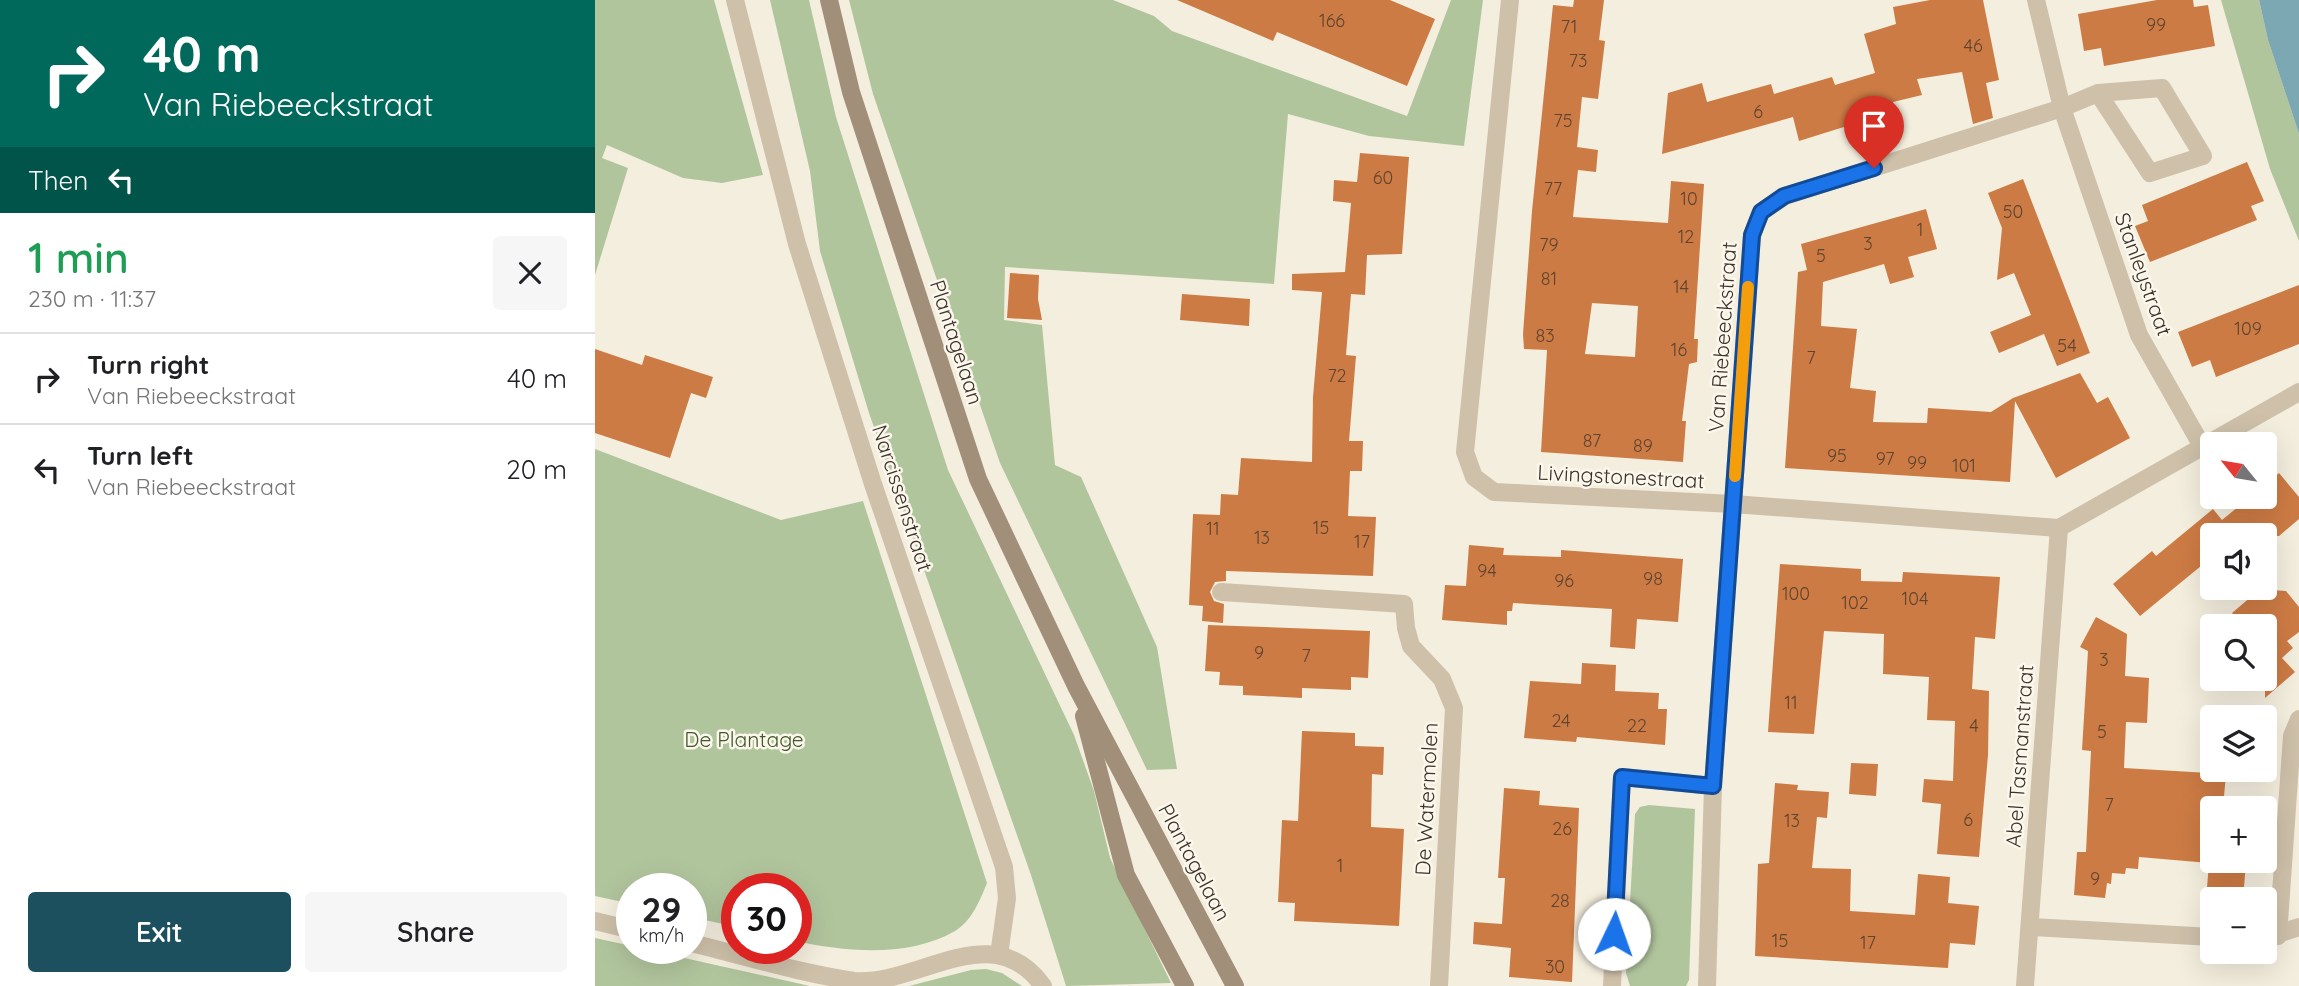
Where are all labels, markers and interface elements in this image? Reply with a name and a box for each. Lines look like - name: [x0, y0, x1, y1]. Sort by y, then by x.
- house number: 166: [1319, 9, 1345, 32]
- house number: 99: [2146, 13, 2166, 36]
- house number: 71: [1561, 15, 1577, 38]
- text: 40 m: [143, 23, 261, 84]
- icon: right: [28, 28, 119, 119]
- house number: 46: [1963, 34, 1983, 57]
- house number: 73: [1569, 49, 1587, 72]
- text: Van Riebeeckstraat: [143, 84, 434, 124]
- pin: [1844, 96, 1904, 168]
- house number: 6: [1753, 100, 1763, 123]
- icon: arrive: [1855, 107, 1893, 145]
- house number: 75: [1553, 109, 1573, 132]
- icon: left: [102, 161, 140, 199]
- text: Then: [28, 164, 88, 197]
- house number: 60: [1373, 166, 1393, 189]
- house number: 77: [1544, 177, 1562, 200]
- house number: 10: [1680, 187, 1698, 210]
- house number: 50: [2003, 200, 2023, 223]
- street label: Stanleystraat: [2110, 209, 2178, 339]
- house number: 1: [1917, 218, 1923, 241]
- house number: 12: [1678, 225, 1694, 248]
- text: 1 min: [28, 231, 129, 284]
- house number: 3: [1863, 232, 1873, 255]
- house number: 79: [1539, 233, 1559, 256]
- button: close: [493, 236, 567, 310]
- street label: Van Riebeeckstraat: [1702, 241, 1742, 433]
- house number: 5: [1816, 244, 1826, 267]
- house number: 81: [1541, 267, 1557, 290]
- house number: 14: [1673, 275, 1689, 298]
- street label: Plantagelaan: [925, 277, 989, 407]
- text: 230 m · 11:37: [28, 284, 156, 313]
- house number: 109: [2234, 317, 2262, 340]
- house number: 83: [1535, 324, 1555, 347]
- house number: 54: [2057, 334, 2077, 357]
- house number: 16: [1671, 338, 1687, 361]
- house number: 7: [1806, 346, 1816, 369]
- text: Turn right: [87, 348, 209, 381]
- icon: right: [28, 360, 66, 398]
- text: 40 m: [507, 362, 567, 395]
- house number: 72: [1327, 364, 1347, 387]
- text: Van Riebeeckstraat: [87, 381, 296, 410]
- street label: Narcissenstraat: [867, 422, 939, 574]
- house number: 87: [1583, 429, 1601, 452]
- north arrow: [2200, 432, 2277, 509]
- map controls: [2200, 432, 2277, 964]
- house number: 89: [1633, 434, 1653, 457]
- text: Turn left: [87, 439, 194, 472]
- house number: 95: [1827, 444, 1847, 467]
- house number: 97: [1876, 447, 1894, 470]
- icon: left: [28, 451, 66, 489]
- house number: 99: [1907, 451, 1927, 474]
- text: 20 m: [506, 453, 567, 486]
- house number: 101: [1952, 454, 1976, 477]
- street label: Livingstonestraat: [1537, 459, 1705, 493]
- text: Van Riebeeckstraat: [87, 472, 296, 501]
- house number: 15: [1313, 516, 1329, 539]
- house number: 11: [1206, 517, 1220, 540]
- button: sound: [2200, 523, 2277, 600]
- house number: 13: [1254, 526, 1270, 549]
- house number: 17: [1354, 530, 1370, 553]
- house number: 94: [1477, 559, 1497, 582]
- house number: 98: [1643, 567, 1663, 590]
- house number: 96: [1554, 569, 1574, 592]
- house number: 100: [1782, 582, 1810, 605]
- house number: 104: [1902, 587, 1928, 610]
- house number: 102: [1841, 591, 1869, 614]
- button: search: [2200, 614, 2277, 691]
- house number: 9: [1254, 641, 1264, 664]
- house number: 7: [1301, 644, 1311, 667]
- house number: 3: [2099, 648, 2109, 671]
- street label: Abel Tasmanstraat: [2000, 664, 2038, 848]
- house number: 11: [1784, 691, 1798, 714]
- button: layers: [2200, 705, 2277, 782]
- house number: 24: [1551, 709, 1571, 732]
- house number: 22: [1627, 714, 1647, 737]
- house number: 4: [1969, 714, 1979, 737]
- house number: 5: [2097, 720, 2107, 743]
- street label: De Watermolen: [1409, 722, 1443, 876]
- park label: De Plantage: [684, 726, 804, 752]
- house number: 7: [2104, 793, 2114, 816]
- button: +: [2200, 796, 2277, 873]
- street label: Plantagelaan: [1153, 799, 1237, 925]
- house number: 6: [1963, 808, 1973, 831]
- house number: 13: [1784, 809, 1800, 832]
- house number: 26: [1552, 817, 1572, 840]
- house number: 1: [1337, 854, 1343, 877]
- house number: 9: [2090, 867, 2100, 890]
- speed limit sign: 30: [721, 873, 812, 964]
- text: 29: [642, 887, 681, 931]
- button: −: [2200, 887, 2277, 964]
- house number: 28: [1550, 889, 1570, 912]
- button: Exit: [28, 892, 291, 972]
- button: Share: [305, 892, 567, 972]
- position arrow: [1577, 897, 1651, 971]
- text: km/h: [639, 924, 684, 947]
- house number: 15: [1772, 929, 1788, 952]
- house number: 17: [1860, 931, 1876, 954]
- house number: 30: [1545, 955, 1565, 978]

